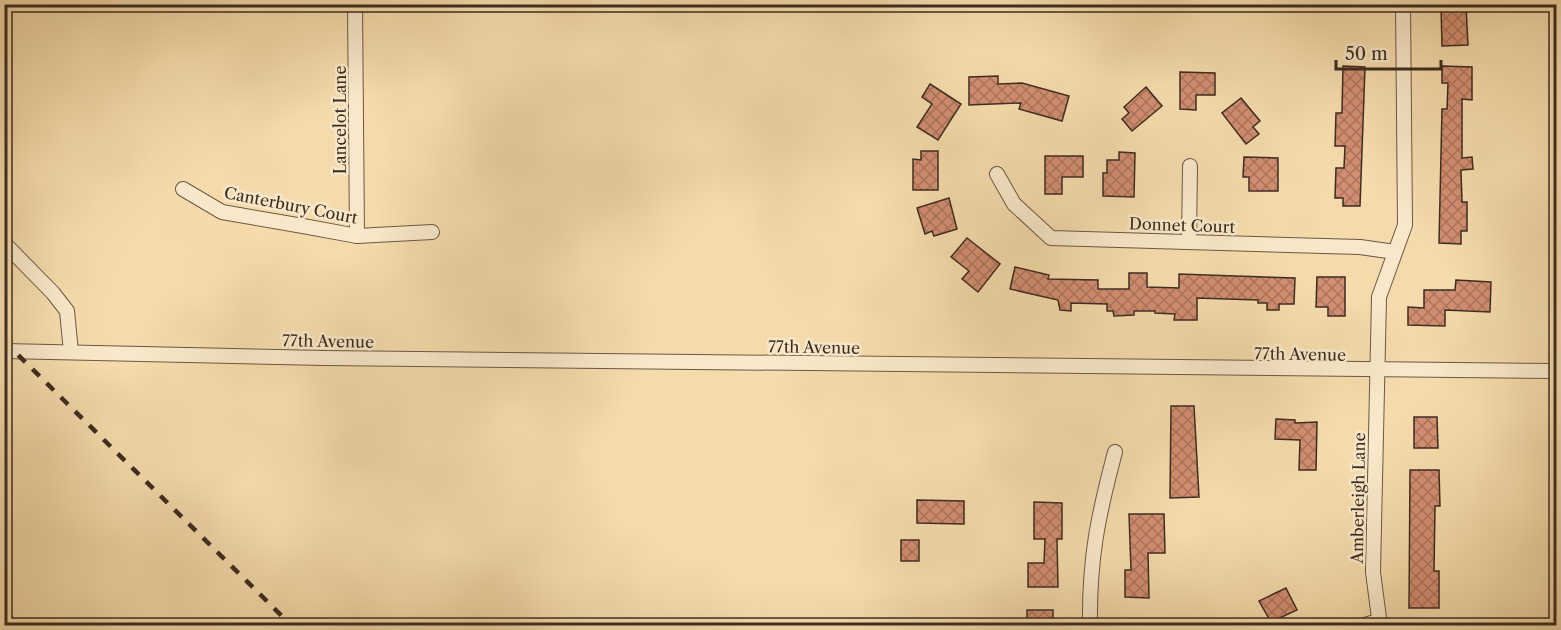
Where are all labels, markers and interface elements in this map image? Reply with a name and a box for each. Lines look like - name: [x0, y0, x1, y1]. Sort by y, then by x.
- scale bar: [1336, 33, 1441, 71]
- text: 50 m: [1345, 43, 1388, 65]
- street label: Lancelot Lane: [330, 66, 350, 174]
- street label: Canterbury Court: [223, 182, 360, 228]
- street label: Donnet Court: [1129, 213, 1236, 237]
- street label: 77th Avenue: [282, 330, 374, 352]
- street label: 77th Avenue: [768, 336, 860, 358]
- street label: 77th Avenue: [1254, 343, 1346, 365]
- street label: Amberleigh Lane: [1347, 432, 1369, 565]

